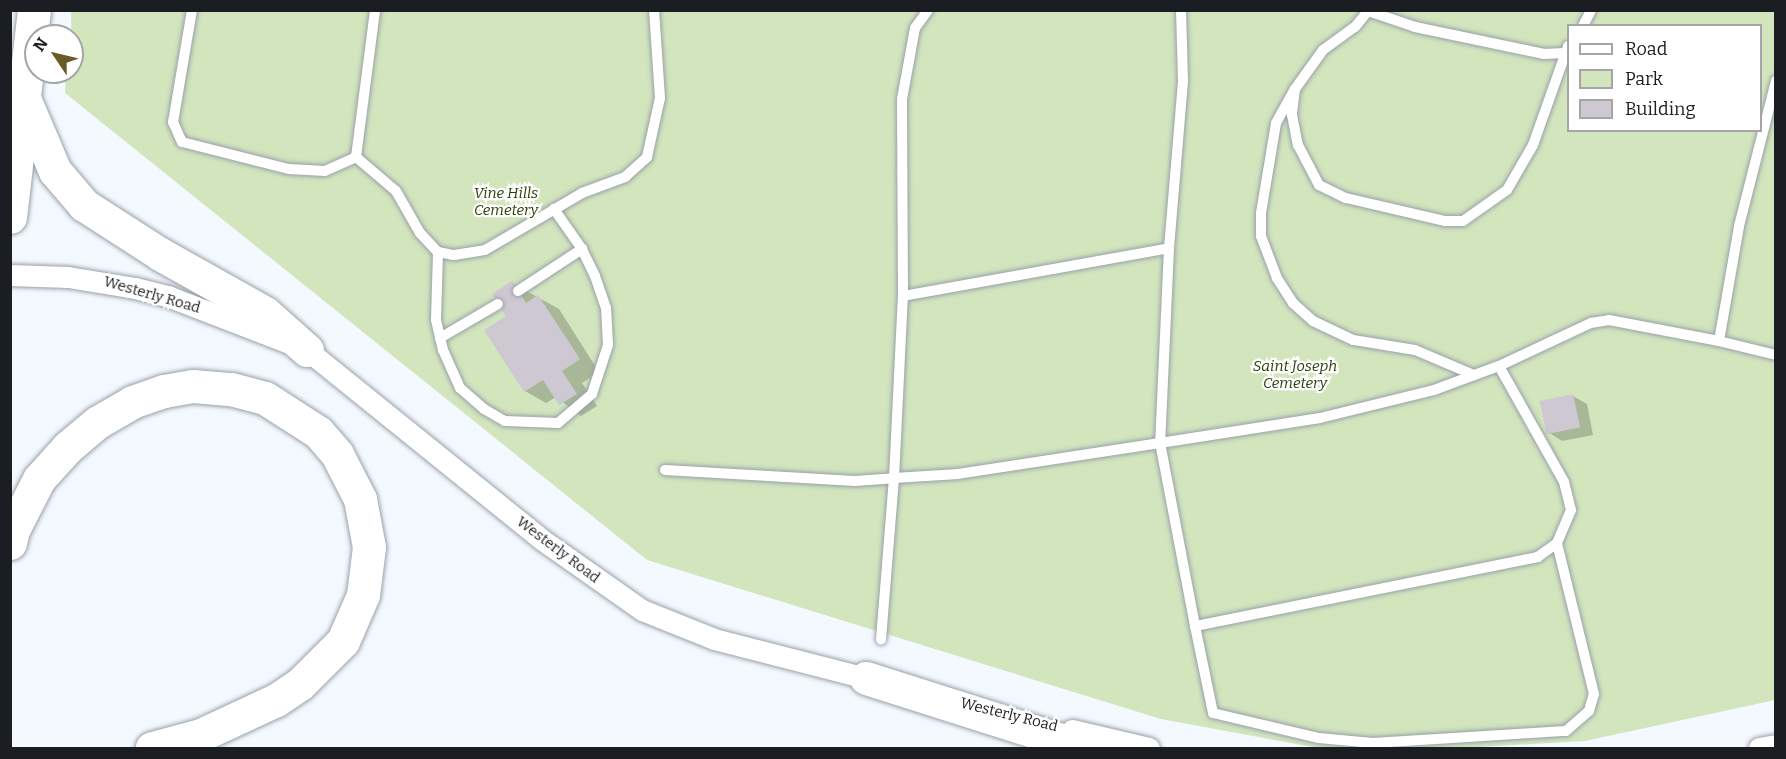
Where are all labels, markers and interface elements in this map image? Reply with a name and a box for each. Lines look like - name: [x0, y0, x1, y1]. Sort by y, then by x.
- north arrow: [24, 24, 84, 84]
- legend: [1567, 24, 1762, 132]
- text: N: [29, 34, 52, 55]
- text: Road: [1625, 38, 1667, 60]
- text: Park: [1625, 68, 1663, 90]
- text: Building: [1625, 98, 1696, 120]
- park label: Vine Hills Cemetery: [474, 184, 538, 219]
- street label: Westerly Road: [102, 273, 202, 317]
- park label: Saint Joseph Cemetery: [1253, 357, 1337, 392]
- street label: Westerly Road: [513, 513, 603, 587]
- street label: Westerly Road: [958, 694, 1060, 736]

